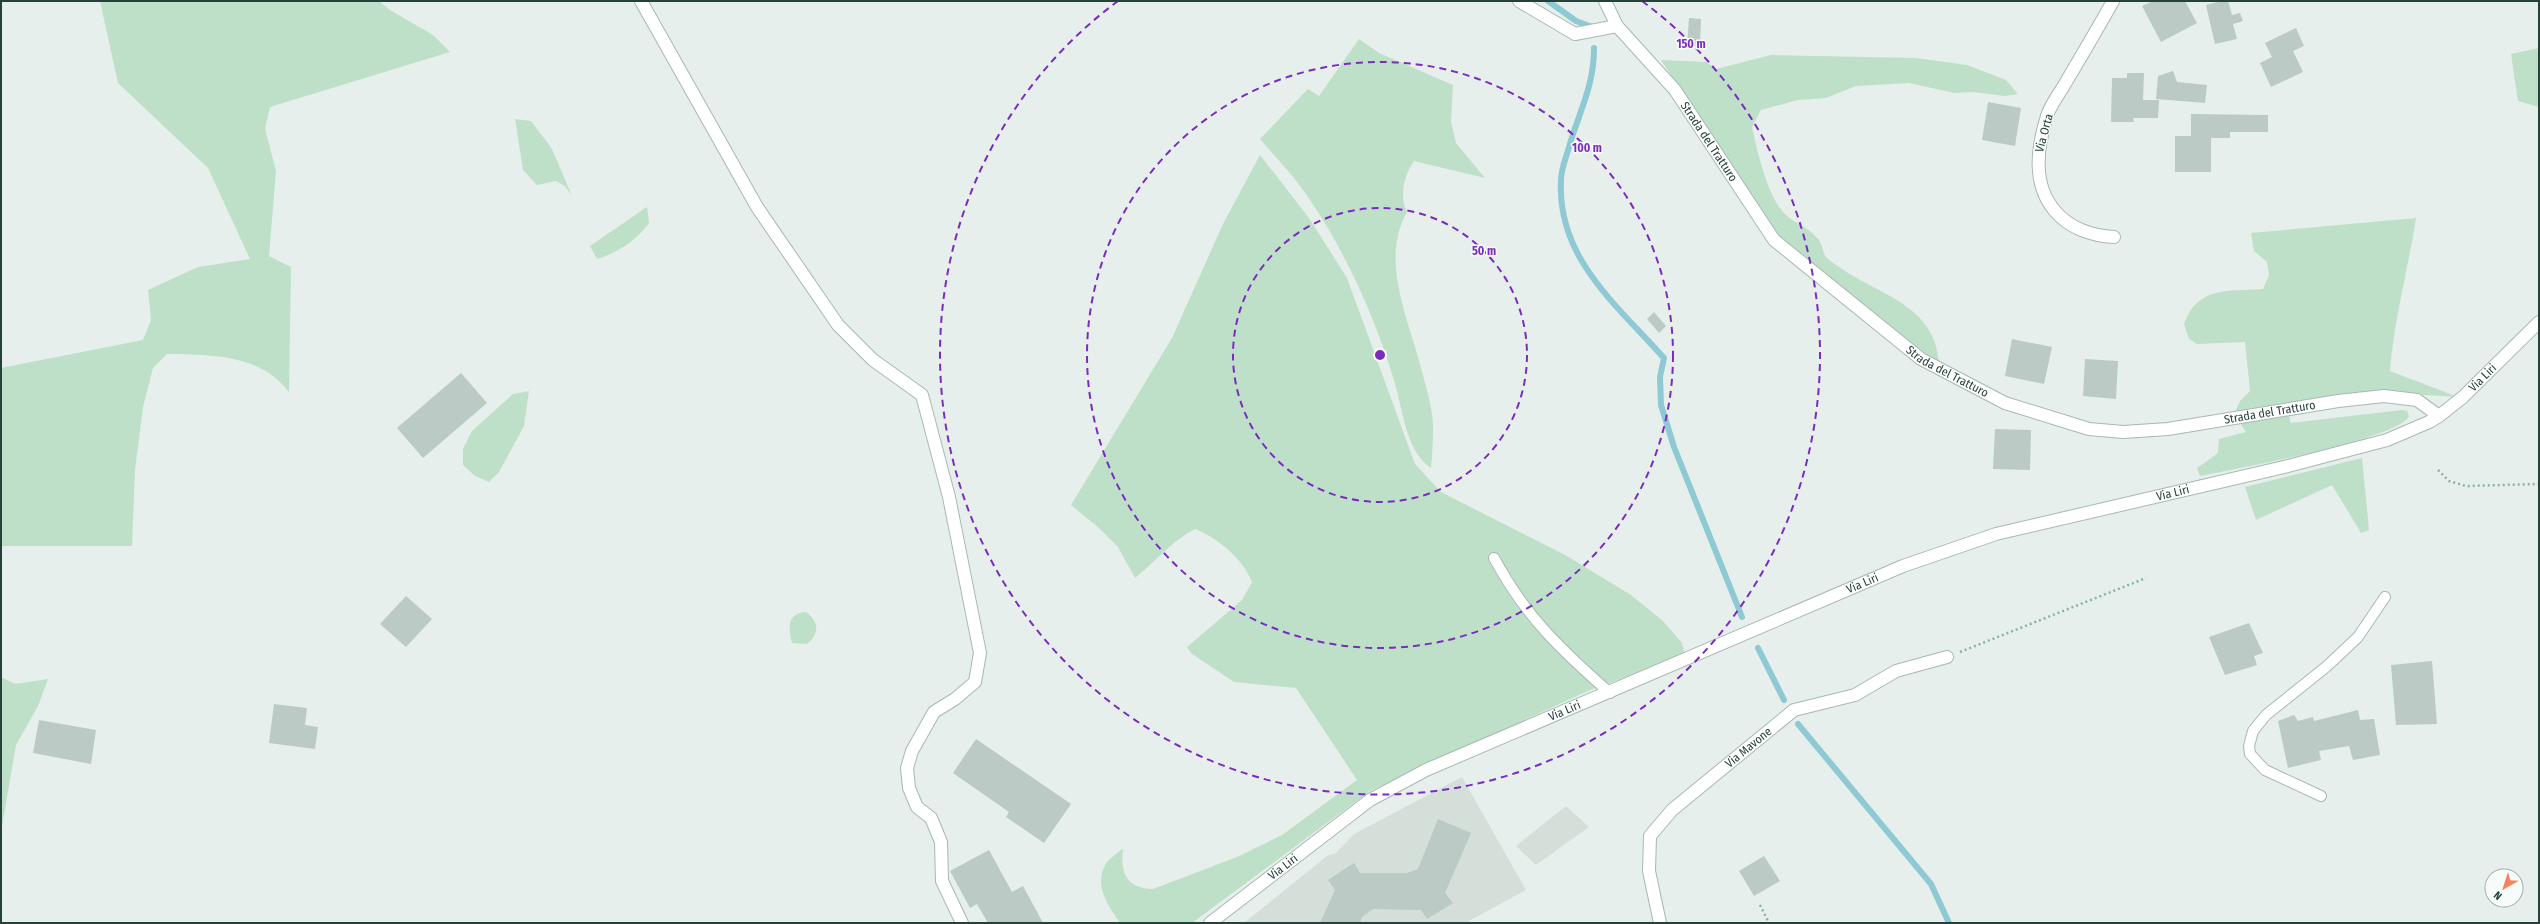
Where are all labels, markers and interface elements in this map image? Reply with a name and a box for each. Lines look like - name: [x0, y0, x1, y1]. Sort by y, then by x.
- text: 150 m: [1676, 37, 1706, 51]
- street label: Strada del Tratturo: [1678, 99, 1740, 184]
- street label: Via Orta: [2032, 112, 2056, 154]
- text: 100 m: [1572, 141, 1602, 155]
- text: 50 m: [1472, 244, 1496, 258]
- street label: Strada del Tratturo: [1903, 343, 1991, 400]
- centre of rings: [1373, 348, 1387, 362]
- street label: Via Liri: [2466, 361, 2499, 395]
- street label: Strada del Tratturo: [2223, 398, 2316, 427]
- street label: Via Liri: [2155, 482, 2191, 503]
- street label: Via Liri: [1844, 570, 1881, 596]
- street label: Via Liri: [1546, 698, 1583, 724]
- street label: Via Mavone: [1722, 724, 1775, 771]
- street label: Via Liri: [1265, 851, 1300, 883]
- north arrow: [2484, 868, 2524, 908]
- text: N: [2491, 888, 2505, 903]

